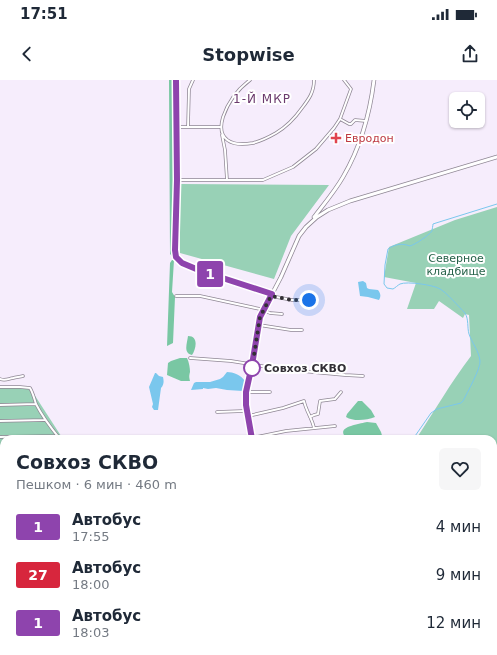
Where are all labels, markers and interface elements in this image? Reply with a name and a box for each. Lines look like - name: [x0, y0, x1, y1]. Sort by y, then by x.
- text: 17:51: [20, 5, 68, 23]
- icon: back: [16, 43, 38, 65]
- icon: share: [459, 43, 481, 65]
- text: Stopwise: [202, 44, 295, 65]
- district label: 1-Й МКР: [233, 91, 291, 106]
- map controls: [449, 92, 485, 128]
- button: locate: [449, 92, 485, 128]
- marker: Евродон: [330, 132, 342, 144]
- place label: Евродон: [345, 132, 394, 145]
- park label: Северное кладбище: [426, 252, 486, 278]
- line badge: 1: [197, 261, 223, 287]
- text: 1: [205, 266, 215, 282]
- your location: [299, 290, 319, 310]
- marker: Совхоз СКВО: [243, 359, 261, 377]
- place label: Совхоз СКВО: [264, 362, 346, 375]
- button: heart: [439, 448, 481, 490]
- text: Совхоз СКВО: [16, 451, 158, 473]
- text: Пешком · 6 мин · 460 m: [16, 477, 177, 492]
- text: Автобус: [72, 511, 141, 529]
- text: 4 мин: [436, 518, 481, 536]
- text: 1: [33, 519, 43, 535]
- text: 17:55: [72, 529, 109, 544]
- text: Автобус: [72, 559, 141, 577]
- text: 9 мин: [436, 566, 481, 584]
- text: 27: [28, 567, 48, 583]
- text: 18:00: [72, 577, 109, 592]
- text: Автобус: [72, 607, 141, 625]
- text: 12 мин: [426, 614, 481, 632]
- text: 1: [33, 615, 43, 631]
- text: 18:03: [72, 625, 109, 640]

